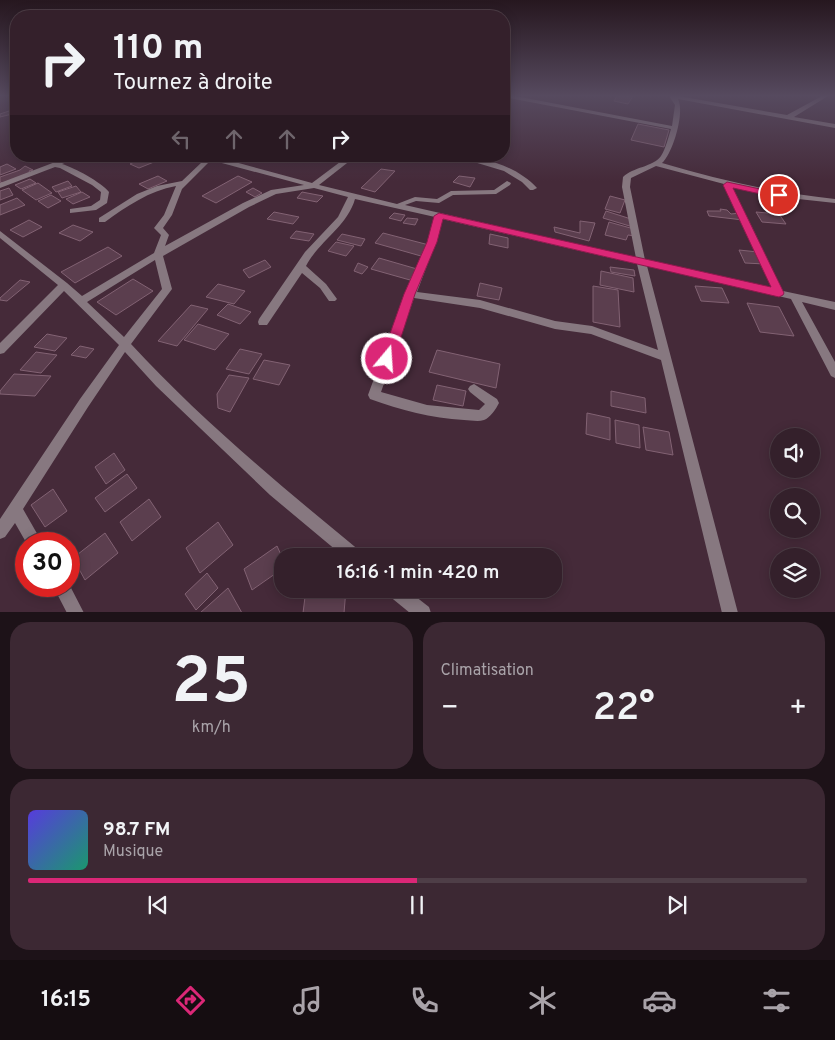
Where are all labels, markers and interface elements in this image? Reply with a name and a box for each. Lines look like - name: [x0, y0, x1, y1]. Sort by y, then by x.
- text: 110 m: [113, 27, 203, 71]
- icon: right: [30, 30, 95, 95]
- text: Tournez à droite: [113, 70, 273, 97]
- icon: left: [167, 125, 195, 153]
- icon: ahead: [220, 125, 248, 153]
- icon: ahead: [273, 125, 301, 153]
- icon: right: [326, 125, 354, 153]
- pin: [758, 174, 800, 216]
- icon: arrive: [765, 181, 793, 209]
- position arrow: [360, 332, 412, 384]
- map controls: [770, 428, 820, 598]
- button: sound: [770, 428, 820, 478]
- button: search: [770, 488, 820, 538]
- speed limit sign: 30: [15, 532, 80, 597]
- button: layers: [770, 548, 820, 598]
- text: 16:16 · 1 min · 420 m: [336, 561, 500, 585]
- text: 25: [172, 644, 251, 726]
- text: Climatisation: [441, 661, 534, 681]
- text: 22°: [593, 685, 655, 734]
- text: −: [441, 691, 459, 727]
- text: +: [789, 691, 807, 727]
- text: km/h: [192, 718, 231, 738]
- text: 98.7 FM: [103, 818, 170, 842]
- text: Musique: [103, 842, 163, 862]
- icon: previous: [144, 891, 172, 919]
- icon: pause: [403, 891, 431, 919]
- icon: next: [663, 891, 691, 919]
- icon: directions: [173, 983, 208, 1018]
- icon: music: [290, 983, 325, 1018]
- icon: phone: [407, 983, 442, 1018]
- icon: climate: [525, 983, 560, 1018]
- icon: car: [642, 983, 677, 1018]
- icon: filters: [759, 983, 794, 1018]
- text: 16:15: [41, 987, 91, 1014]

